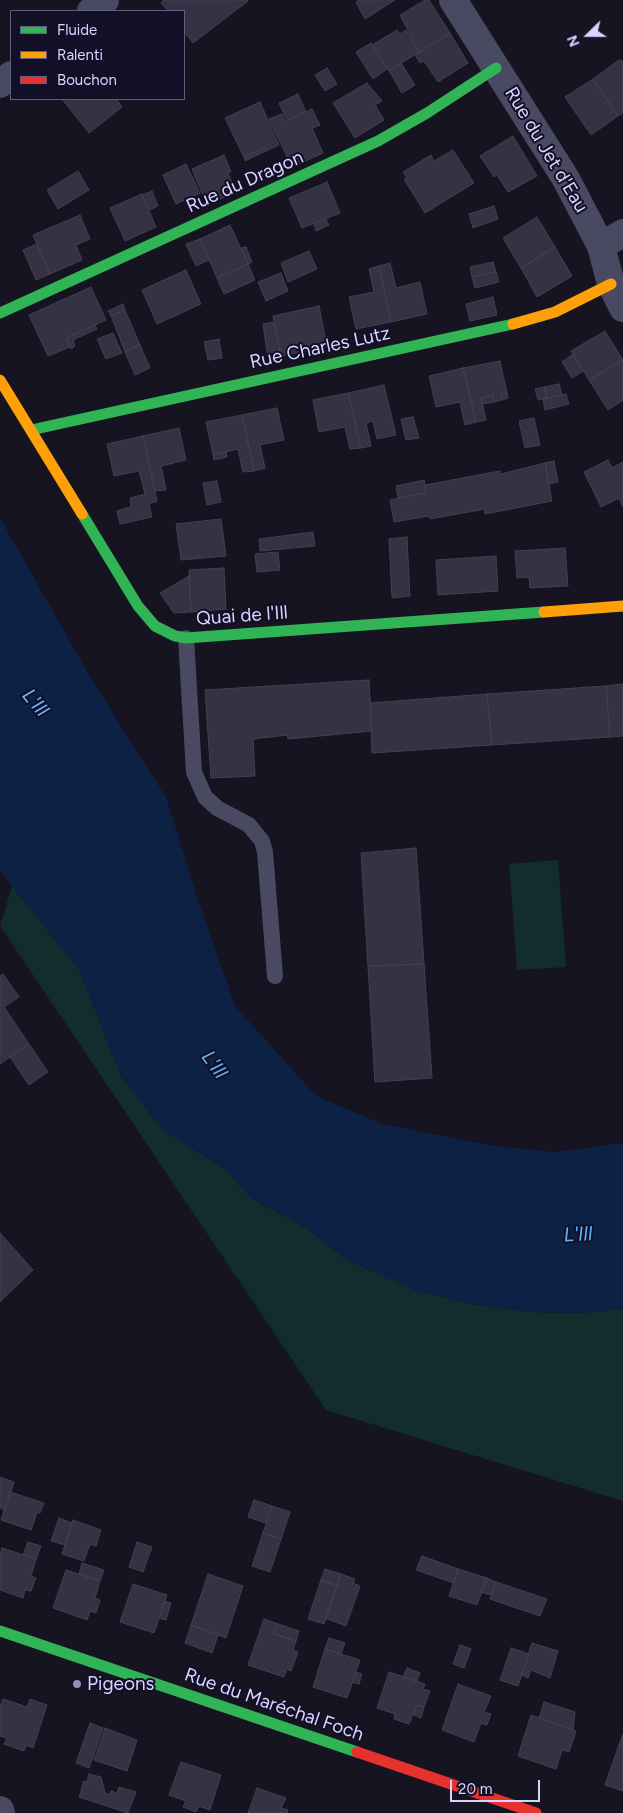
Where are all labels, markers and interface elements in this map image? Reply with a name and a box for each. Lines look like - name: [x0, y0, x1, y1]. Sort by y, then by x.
- legend: [10, 10, 185, 100]
- north arrow: [563, 10, 613, 60]
- text: Fluide: [57, 21, 97, 39]
- text: N: [564, 33, 584, 49]
- text: Ralenti: [57, 46, 103, 64]
- text: Bouchon: [57, 71, 117, 89]
- street label: Rue du Jet d'Eau: [500, 83, 592, 217]
- street label: Rue du Dragon: [183, 146, 307, 218]
- street label: Rue Charles Lutz: [248, 322, 392, 374]
- street label: Quai de l'Ill: [195, 601, 289, 631]
- water label: L'Ill: [17, 684, 53, 722]
- water label: L'Ill: [196, 1046, 232, 1084]
- water label: L'Ill: [563, 1222, 593, 1248]
- street label: Rue du Maréchal Foch: [181, 1664, 367, 1746]
- place label: Pigeons: [87, 1673, 154, 1695]
- marker: Pigeons: [71, 1678, 83, 1690]
- scale bar: [453, 1770, 543, 1802]
- text: 20 m: [458, 1780, 492, 1798]

